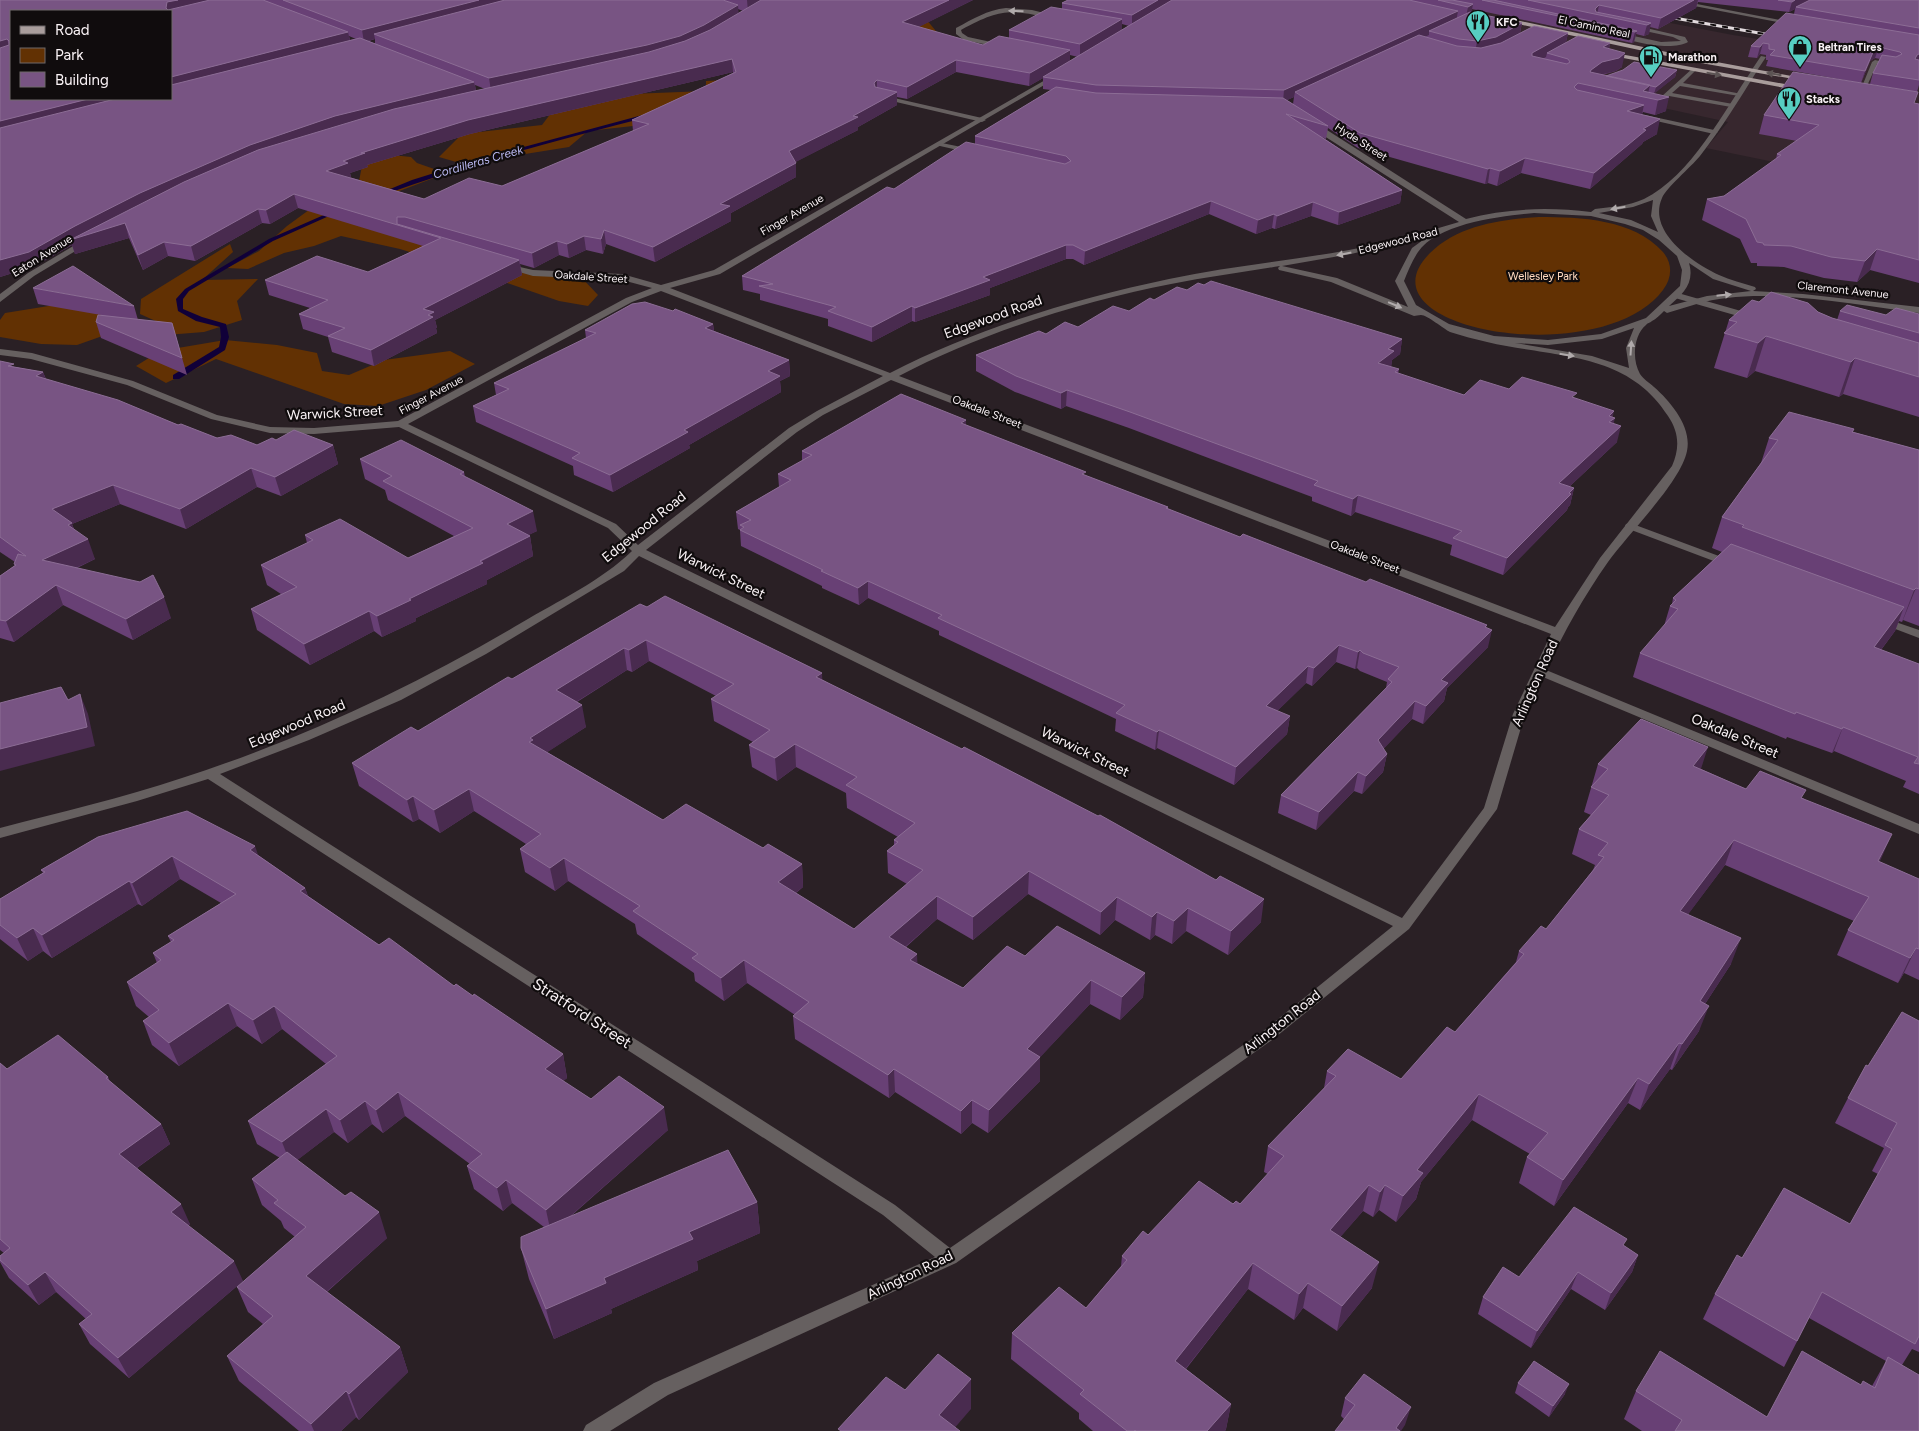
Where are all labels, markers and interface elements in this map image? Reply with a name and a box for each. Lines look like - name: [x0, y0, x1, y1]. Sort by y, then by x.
- one-way arrow: [1008, 7, 1024, 15]
- restaurant icon: KFC: [1465, 9, 1491, 43]
- legend: [10, 10, 172, 100]
- street label: El Camino Real: [1557, 13, 1631, 41]
- place label: KFC: [1496, 16, 1517, 29]
- text: Road: [55, 21, 90, 39]
- shop icon: Beltran Tires: [1787, 34, 1813, 68]
- place label: Beltran Tires: [1818, 41, 1882, 54]
- fuel station icon: Marathon: [1638, 44, 1664, 78]
- text: Park: [55, 46, 84, 64]
- place label: Marathon: [1668, 51, 1717, 64]
- one-way arrow: [1766, 70, 1782, 78]
- text: Building: [55, 71, 109, 89]
- one-way arrow: [1707, 71, 1723, 79]
- restaurant icon: Stacks: [1776, 86, 1802, 120]
- place label: Stacks: [1806, 93, 1840, 106]
- street label: Hyde Street: [1332, 120, 1390, 164]
- water label: Cordilleras Creek: [431, 142, 526, 182]
- street label: Finger Avenue: [758, 192, 826, 238]
- one-way arrow: [1610, 204, 1626, 212]
- street label: Edgewood Road: [1357, 225, 1439, 257]
- street label: Eaton Avenue: [9, 232, 75, 280]
- one-way arrow: [1336, 250, 1352, 258]
- street label: Oakdale Street: [554, 268, 628, 286]
- park label: Wellesley Park: [1508, 270, 1579, 283]
- street label: Claremont Avenue: [1797, 279, 1889, 301]
- street label: Edgewood Road: [942, 291, 1044, 343]
- one-way arrow: [1717, 291, 1733, 299]
- one-way arrow: [1388, 301, 1402, 309]
- one-way arrow: [1627, 340, 1635, 356]
- one-way arrow: [1559, 351, 1575, 359]
- street label: Finger Avenue: [397, 373, 465, 417]
- street label: Oakdale Street: [950, 393, 1024, 431]
- street label: Warwick Street: [287, 402, 383, 424]
- street label: Edgewood Road: [599, 488, 689, 566]
- street label: Oakdale Street: [1328, 538, 1402, 576]
- street label: Warwick Street: [674, 545, 768, 603]
- street label: Arlington Road: [1508, 637, 1562, 729]
- street label: Edgewood Road: [246, 696, 348, 752]
- street label: Oakdale Street: [1689, 710, 1781, 762]
- street label: Warwick Street: [1038, 723, 1132, 781]
- street label: Stratford Street: [529, 974, 635, 1052]
- street label: Arlington Road: [1240, 987, 1324, 1057]
- street label: Arlington Road: [864, 1247, 956, 1303]

